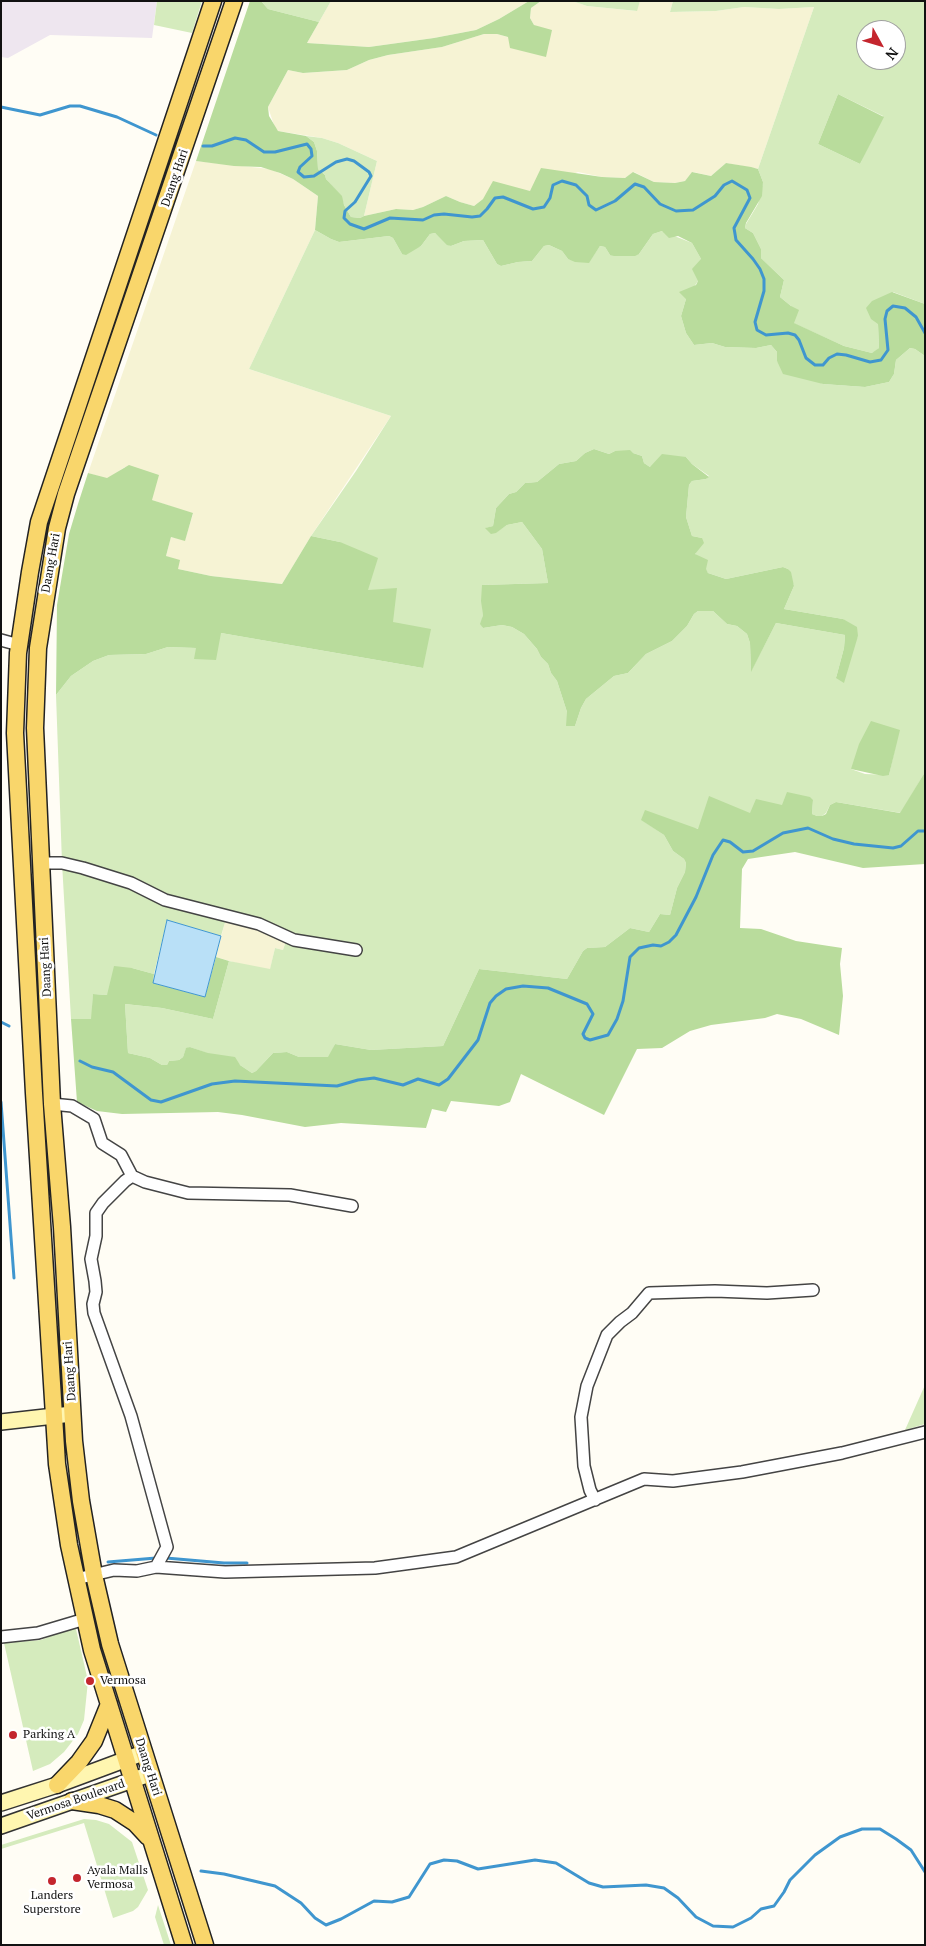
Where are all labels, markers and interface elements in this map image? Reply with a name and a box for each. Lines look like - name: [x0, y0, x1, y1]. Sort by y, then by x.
- north arrow: [856, 20, 906, 70]
- text: N: [882, 44, 903, 64]
- street label: Daang Hari: [158, 147, 192, 209]
- street label: Daang Hari: [39, 532, 63, 594]
- street label: Daang Hari: [37, 937, 55, 997]
- street label: Daang Hari: [61, 1341, 79, 1401]
- place label: Vermosa: [100, 1674, 146, 1688]
- marker: Vermosa: [84, 1675, 96, 1687]
- place label: Parking A: [23, 1728, 75, 1742]
- marker: Parking A: [7, 1729, 19, 1741]
- street label: Daang Hari: [132, 1736, 164, 1798]
- street label: Vermosa Boulevard: [25, 1776, 127, 1824]
- place label: Ayala Malls Vermosa: [87, 1864, 148, 1892]
- marker: Ayala Malls Vermosa: [71, 1872, 83, 1884]
- marker: Landers Superstore: [46, 1875, 58, 1887]
- place label: Landers Superstore: [23, 1889, 81, 1917]

